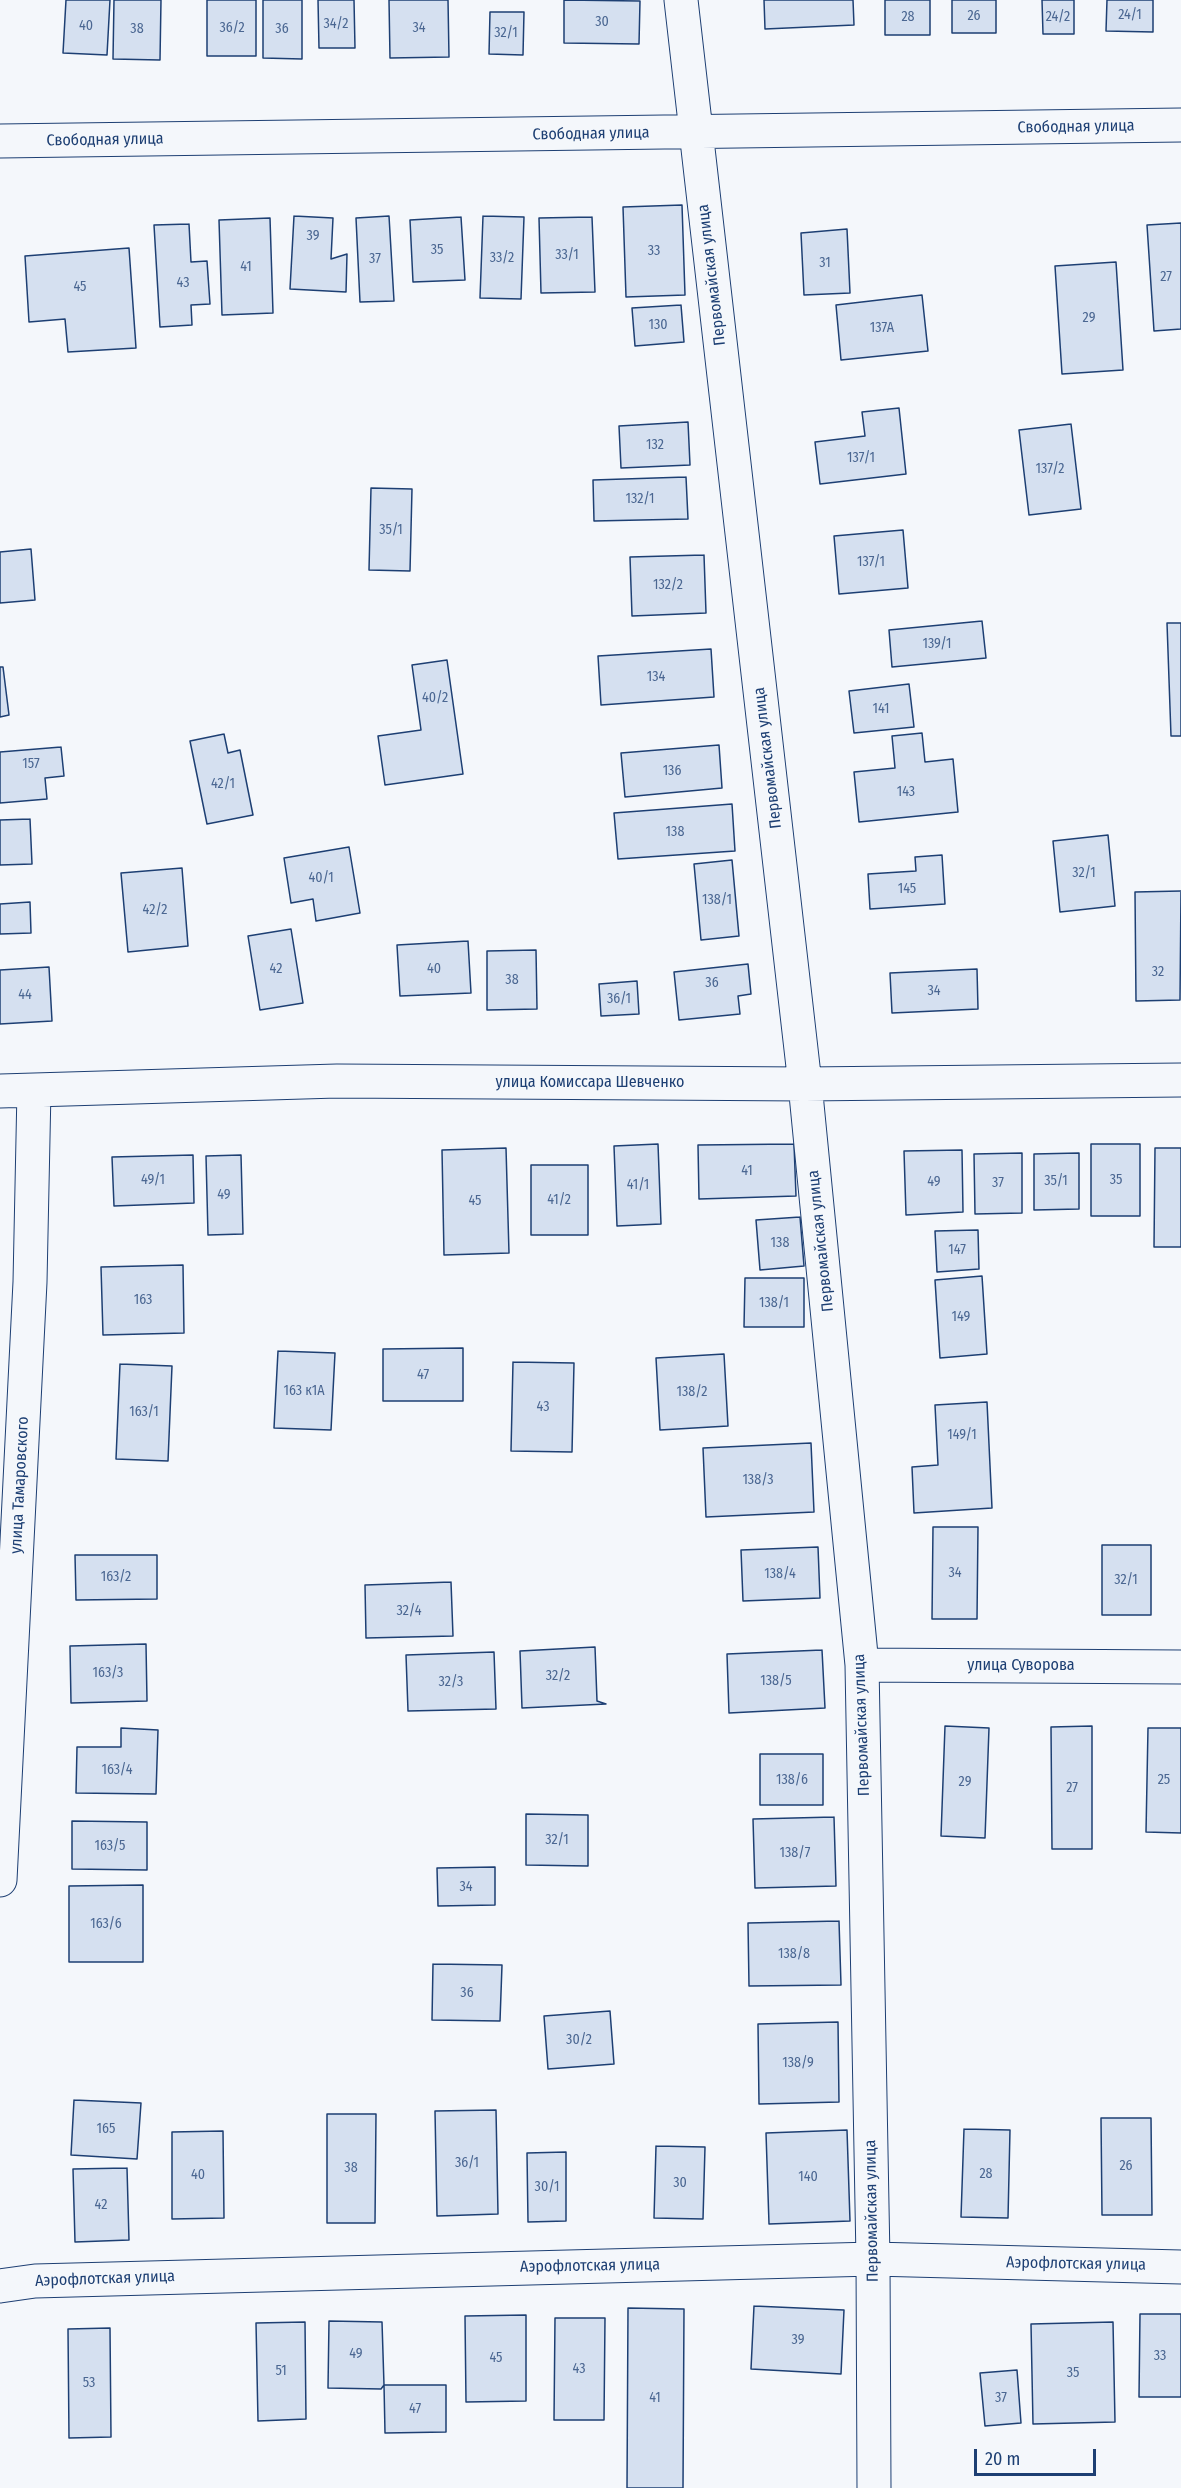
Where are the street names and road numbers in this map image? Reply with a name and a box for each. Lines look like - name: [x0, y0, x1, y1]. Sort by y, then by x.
- street label: Свободная улица: [1017, 116, 1135, 138]
- street label: Свободная улица: [532, 123, 650, 145]
- street label: Свободная улица: [46, 129, 164, 151]
- street label: Первомайская улица: [694, 203, 730, 347]
- street label: Первомайская улица: [750, 686, 786, 830]
- street label: улица Комиссара Шевченко: [496, 1073, 684, 1093]
- street label: Первомайская улица: [804, 1169, 838, 1313]
- street label: улица Тамаровского: [7, 1416, 33, 1554]
- street label: Первомайская улица: [850, 1654, 874, 1796]
- street label: улица Суворова: [967, 1656, 1075, 1676]
- street label: Первомайская улица: [861, 2140, 883, 2282]
- street label: Аэрофлотская улица: [1006, 2253, 1146, 2275]
- street label: Аэрофлотская улица: [520, 2255, 660, 2277]
- street label: Аэрофлотская улица: [35, 2267, 175, 2291]

